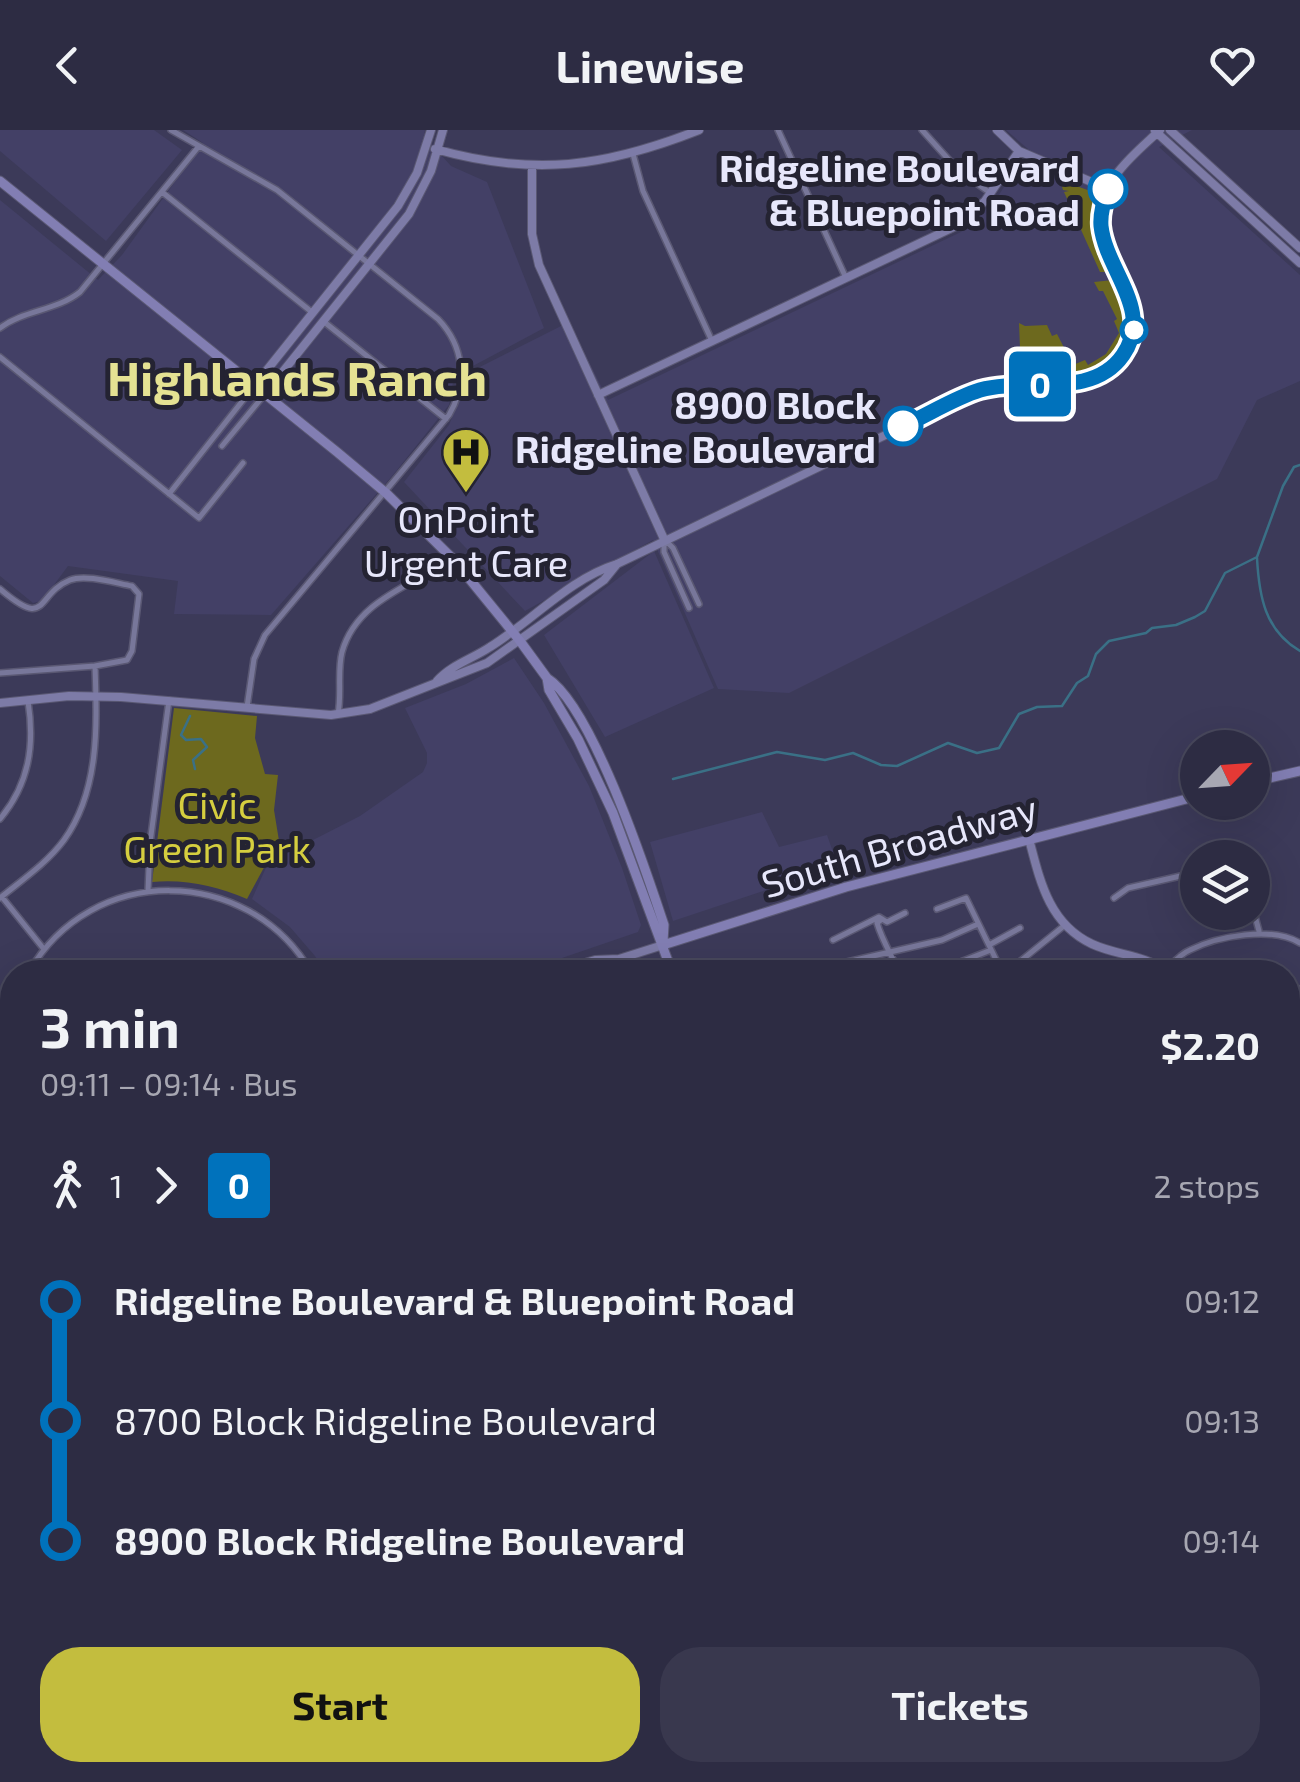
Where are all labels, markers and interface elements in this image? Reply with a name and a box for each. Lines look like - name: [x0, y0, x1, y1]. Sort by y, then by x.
- icon: back: [40, 38, 95, 93]
- text: Linewise: [556, 38, 744, 92]
- icon: heart: [1205, 38, 1260, 93]
- place label: Ridgeline Boulevard & Bluepoint Road: [719, 144, 1080, 234]
- marker: Ridgeline Boulevard & Bluepoint Road: [1089, 170, 1127, 208]
- unlabelled marker: [1121, 317, 1147, 343]
- district label: Highlands Ranch: [107, 348, 487, 406]
- line badge: 0: [1008, 352, 1072, 416]
- text: 0: [1029, 363, 1051, 405]
- place label: 8900 Block Ridgeline Boulevard: [515, 381, 877, 471]
- marker: 8900 Block Ridgeline Boulevard: [884, 407, 922, 445]
- hospital icon: OnPoint Urgent Care: [440, 426, 492, 494]
- place label: OnPoint Urgent Care: [364, 495, 568, 585]
- north arrow: [1180, 730, 1270, 820]
- map controls: [1180, 730, 1270, 930]
- park label: Civic Green Park: [123, 781, 311, 871]
- street label: South Broadway: [756, 784, 1042, 906]
- button: layers: [1180, 840, 1270, 930]
- text: 3 min: [40, 993, 180, 1059]
- text: $2.20: [1161, 1022, 1260, 1068]
- text: 09:11 – 09:14 · Bus: [40, 1064, 298, 1102]
- icon: walk: [40, 1158, 95, 1213]
- icon: forward: [138, 1158, 193, 1213]
- text: 0: [228, 1164, 250, 1206]
- text: 1: [110, 1166, 123, 1204]
- text: 2 stops: [1153, 1166, 1260, 1204]
- text: Ridgeline Boulevard & Bluepoint Road: [114, 1277, 795, 1323]
- text: 09:12: [1184, 1281, 1260, 1319]
- text: 8700 Block Ridgeline Boulevard: [114, 1397, 657, 1443]
- text: 09:13: [1184, 1401, 1260, 1439]
- text: 8900 Block Ridgeline Boulevard: [114, 1517, 685, 1563]
- text: 09:14: [1182, 1521, 1260, 1559]
- button: Start: [40, 1647, 640, 1762]
- button: Tickets: [660, 1647, 1260, 1762]

